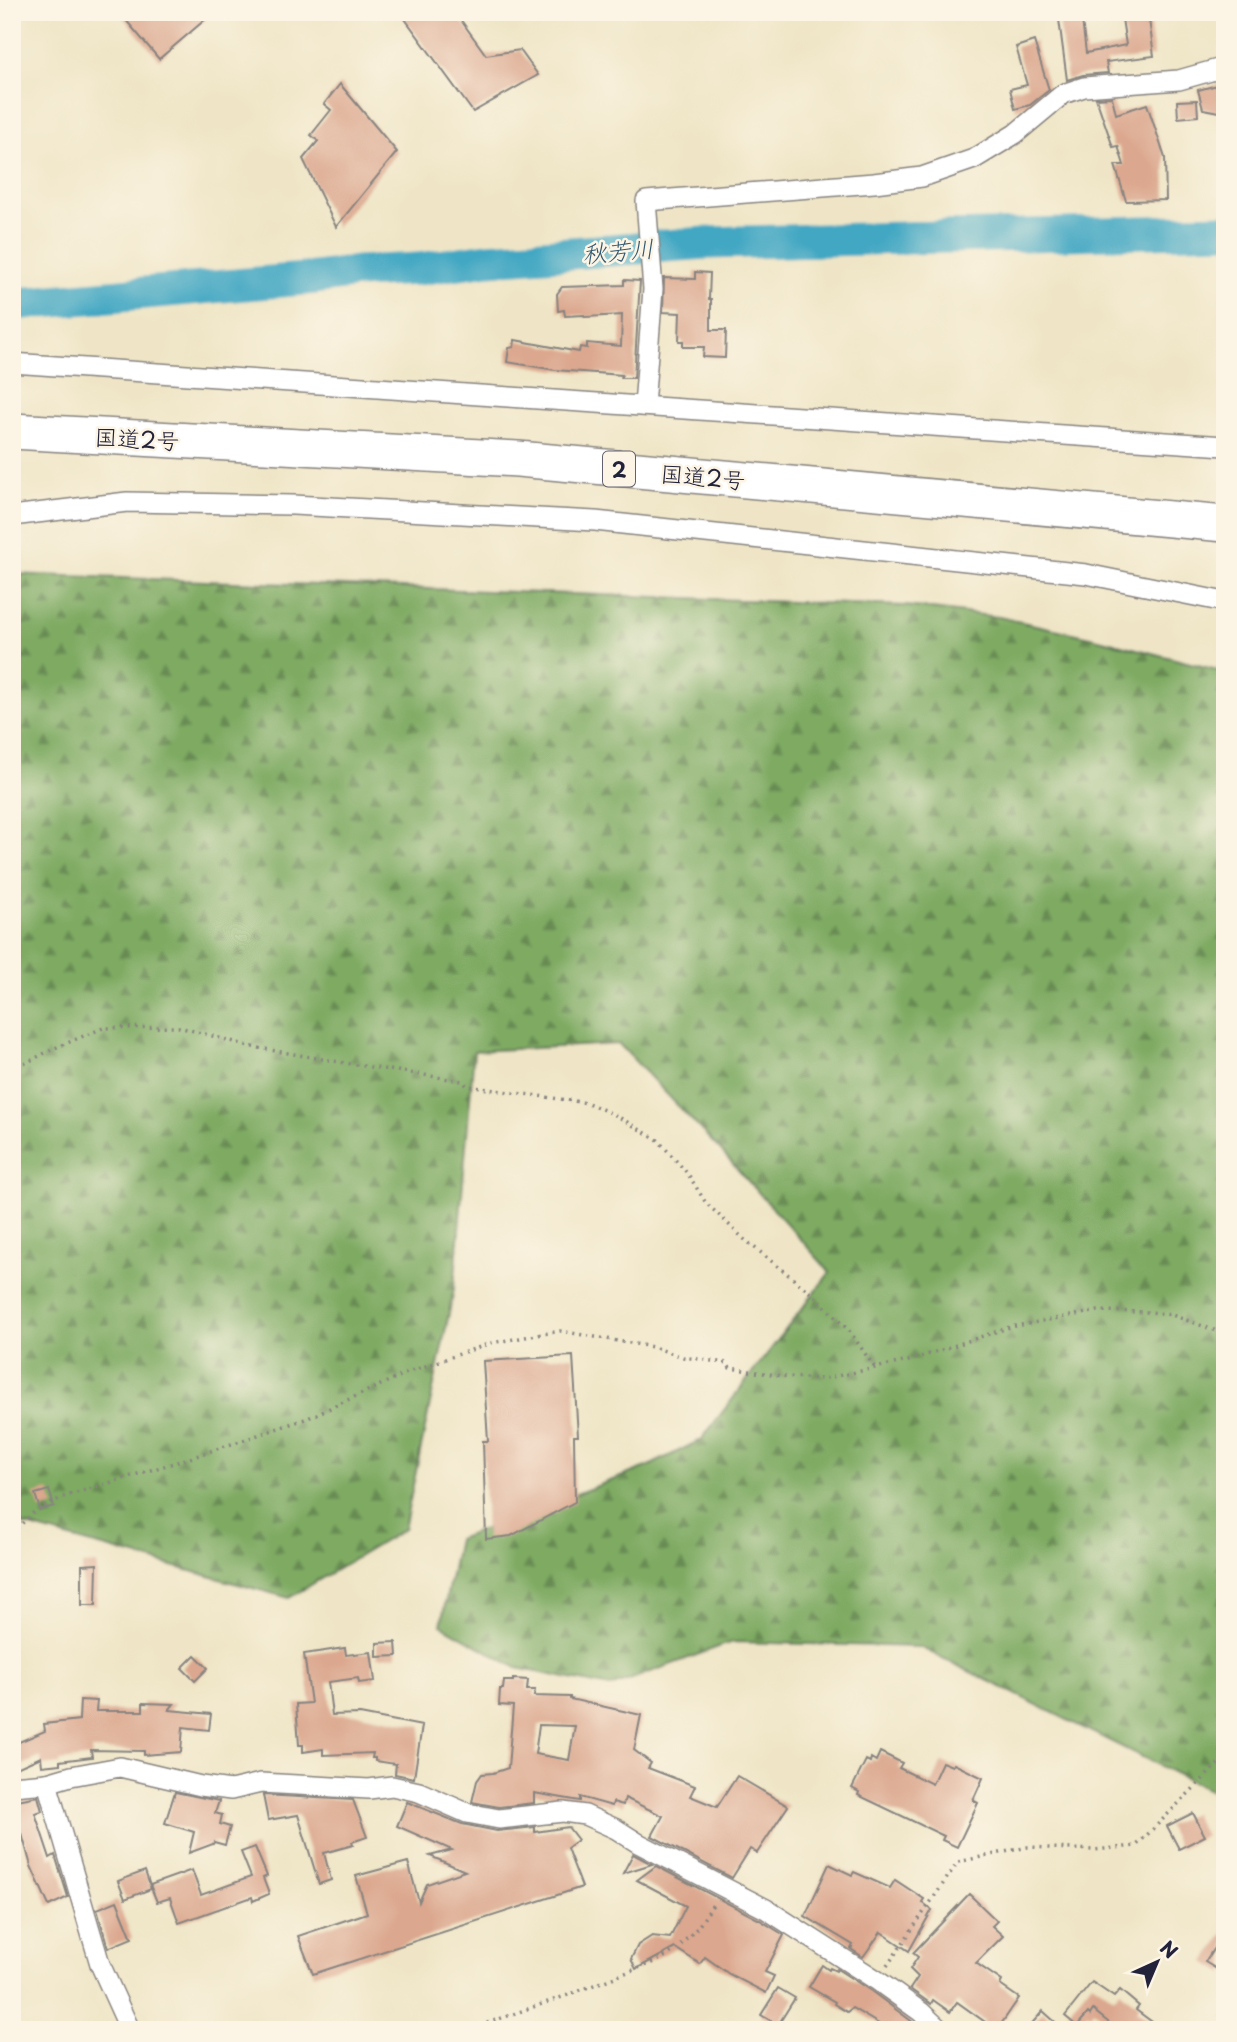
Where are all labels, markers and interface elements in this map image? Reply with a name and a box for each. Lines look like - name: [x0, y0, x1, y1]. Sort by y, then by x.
- water label: 秋芳川: [581, 229, 655, 271]
- street label: 国道2号: [93, 418, 181, 458]
- road number: 2: [603, 452, 635, 486]
- street label: 国道2号: [659, 455, 747, 497]
- north arrow: [1122, 1926, 1192, 1996]
- text: N: [1154, 1934, 1185, 1964]

